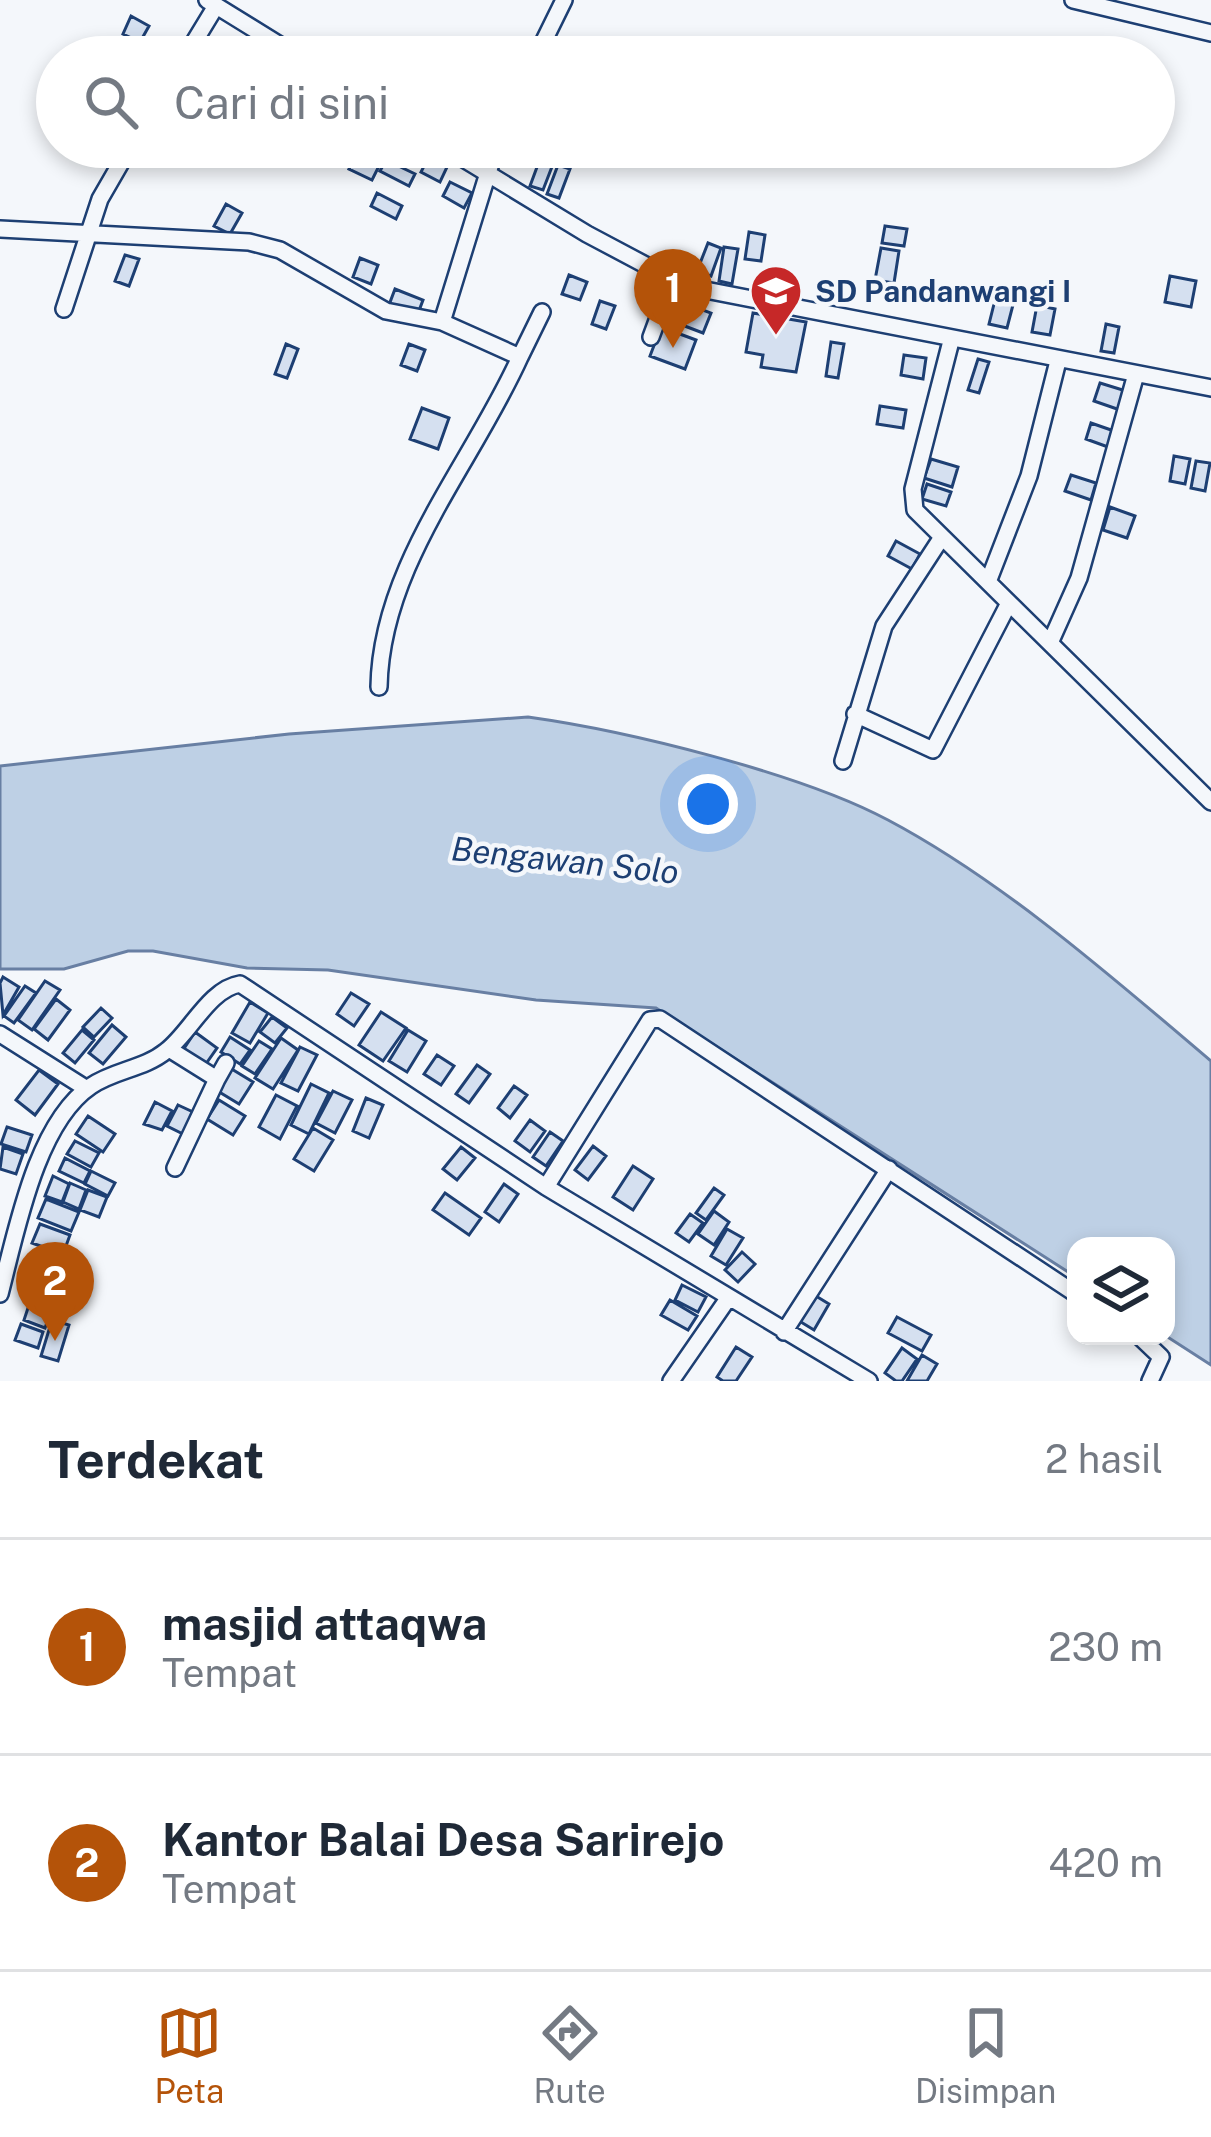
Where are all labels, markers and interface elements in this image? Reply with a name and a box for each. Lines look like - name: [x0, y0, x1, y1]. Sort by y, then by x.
- search box: [36, 36, 1175, 168]
- icon: search: [78, 69, 144, 135]
- text: Cari di sini: [174, 76, 389, 129]
- pin: 1: [634, 249, 712, 348]
- school or university icon: SD Pandanwangi I: [748, 263, 804, 337]
- place label: SD Pandanwangi I: [815, 273, 1071, 309]
- your location: [678, 774, 738, 834]
- water label: Bengawan Solo: [449, 829, 681, 891]
- map controls: [1067, 1237, 1175, 1345]
- button: layers: [1067, 1237, 1175, 1345]
- pin: 2: [16, 1242, 94, 1341]
- text: Terdekat: [48, 1430, 264, 1489]
- text: 2 hasil: [1045, 1436, 1163, 1482]
- text: masjid attaqwa: [162, 1597, 487, 1650]
- text: 1: [79, 1624, 95, 1670]
- text: 230 m: [1048, 1624, 1163, 1670]
- text: Tempat: [162, 1650, 297, 1696]
- text: Kantor Balai Desa Sarirejo: [162, 1813, 724, 1866]
- text: 2: [75, 1840, 99, 1886]
- text: 420 m: [1048, 1840, 1163, 1886]
- text: Tempat: [162, 1866, 297, 1912]
- tab: Peta: [155, 2000, 224, 2110]
- tab: Rute: [533, 2000, 606, 2110]
- tab: Disimpan: [915, 2000, 1056, 2110]

